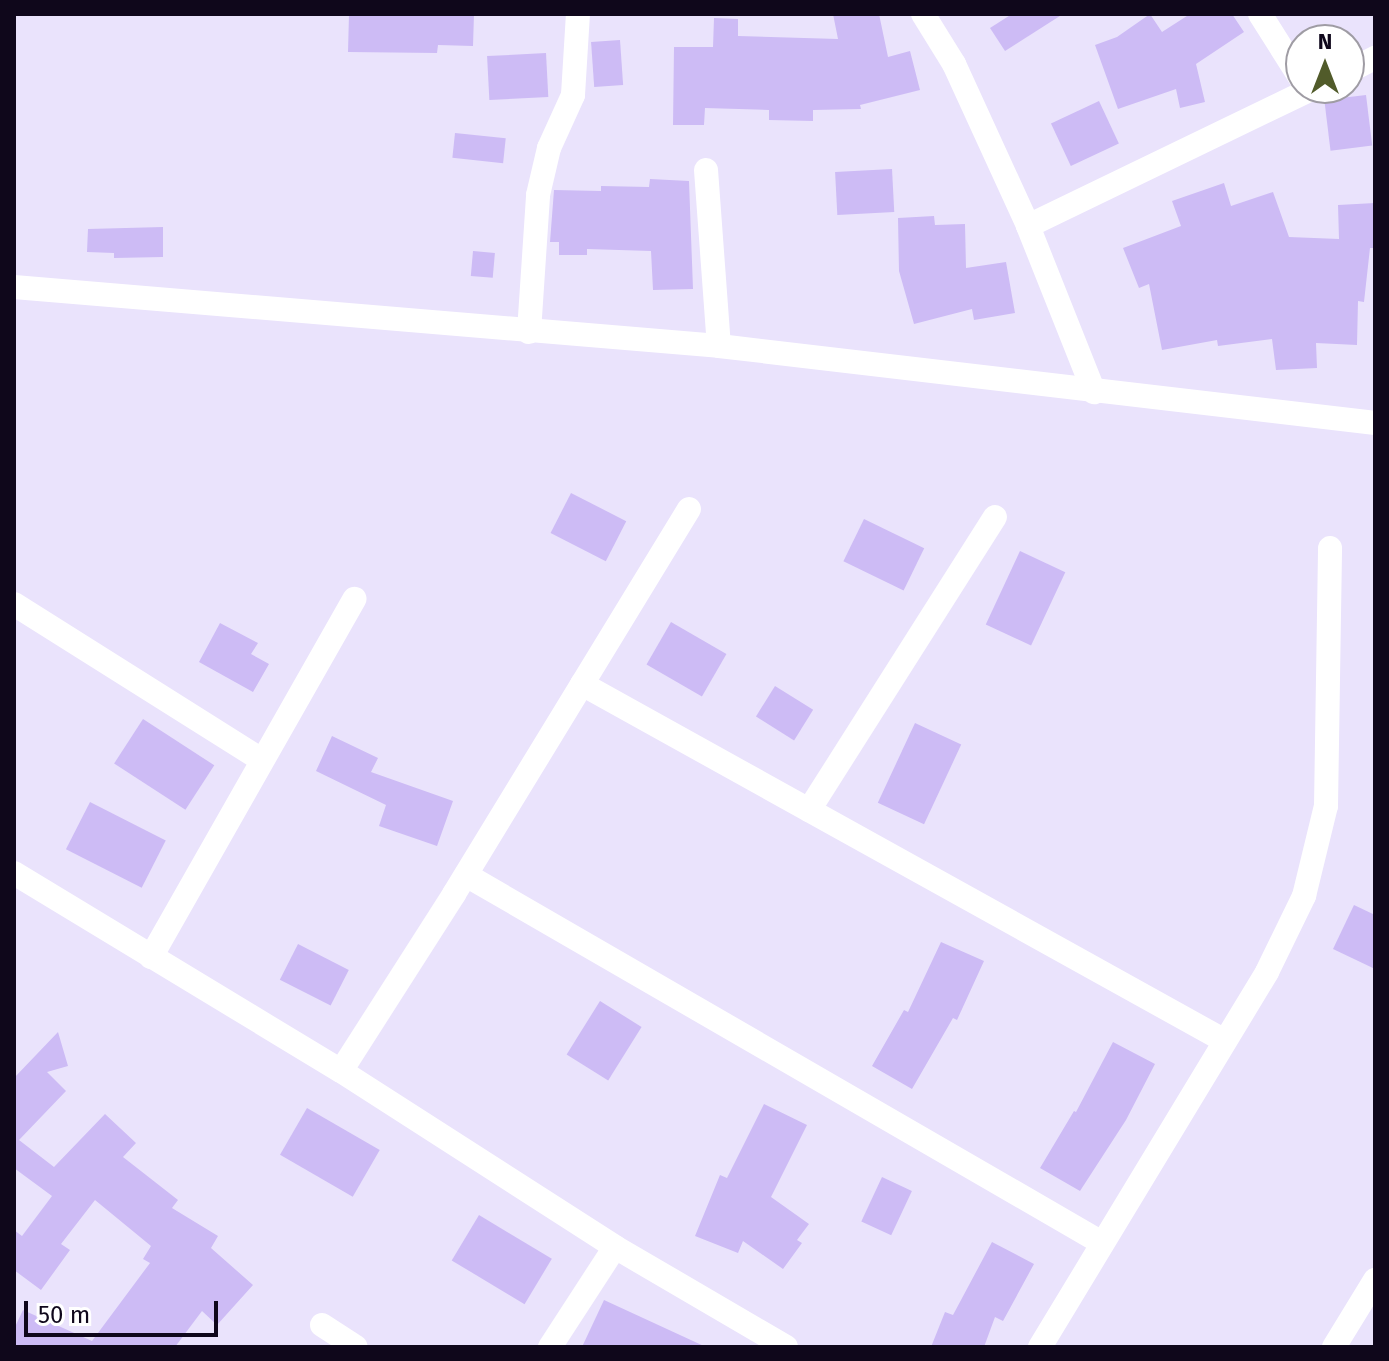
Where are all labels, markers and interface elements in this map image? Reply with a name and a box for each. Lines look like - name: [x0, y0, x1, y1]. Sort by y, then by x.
- north arrow: [1285, 24, 1365, 104]
- text: N: [1318, 28, 1332, 55]
- scale bar: [28, 1285, 222, 1335]
- text: 50 m: [38, 1301, 90, 1329]

